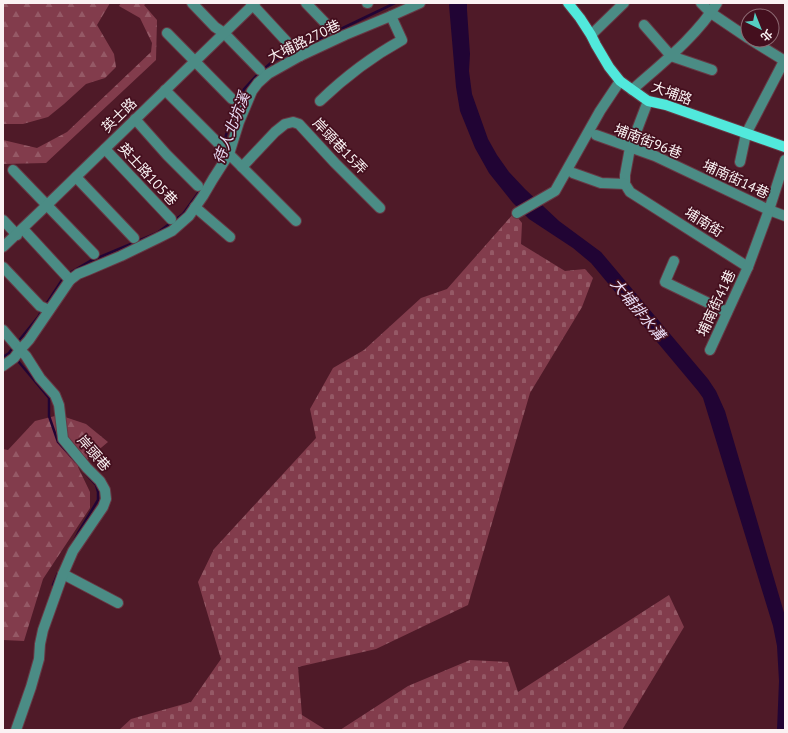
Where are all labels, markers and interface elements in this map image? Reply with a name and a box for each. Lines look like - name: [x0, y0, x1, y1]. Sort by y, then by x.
- north arrow: [740, 8, 780, 48]
- street label: 大埔路270巷: [265, 16, 343, 66]
- text: 北: [758, 26, 776, 44]
- street label: 大埔路: [649, 77, 695, 109]
- water label: 待人北坑溪: [209, 88, 254, 166]
- street label: 英士路: [98, 94, 140, 136]
- street label: 岸頭巷15弄: [309, 114, 371, 178]
- street label: 埔南街96巷: [612, 120, 684, 162]
- street label: 英士路105巷: [115, 139, 181, 209]
- street label: 埔南街14巷: [700, 156, 772, 202]
- street label: 埔南街: [681, 203, 727, 241]
- street label: 埔南街41巷: [693, 267, 739, 339]
- water label: 大埔排水溝: [607, 274, 671, 345]
- street label: 岸頭巷: [73, 431, 115, 475]

